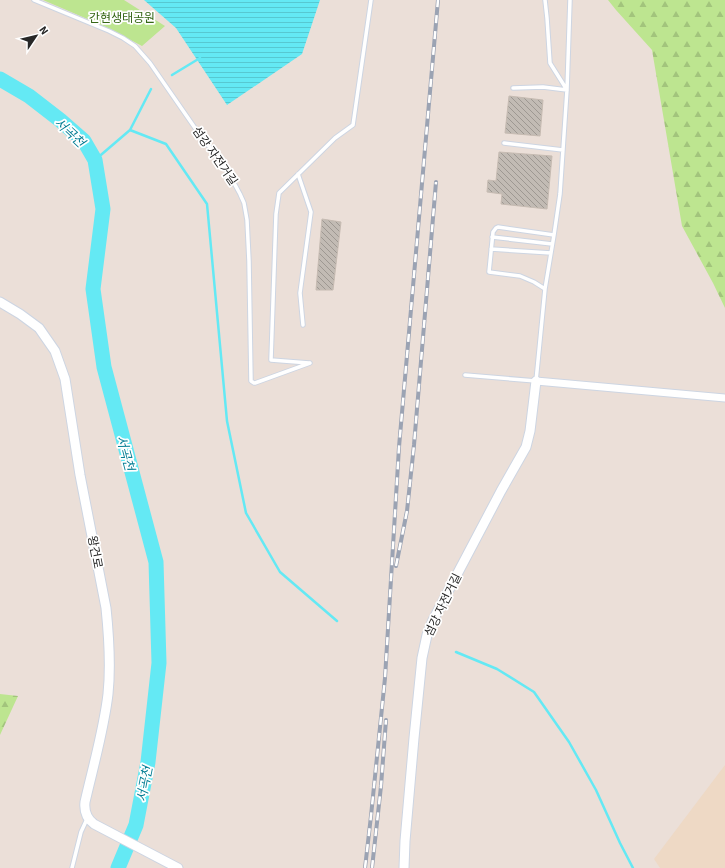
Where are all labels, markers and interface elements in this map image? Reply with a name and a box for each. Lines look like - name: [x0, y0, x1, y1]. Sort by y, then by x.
- park label: 간현생태공원: [89, 10, 155, 27]
- north arrow: [16, 16, 56, 56]
- text: N: [36, 23, 52, 38]
- water label: 서곡천: [50, 114, 89, 152]
- street label: 섬강 자전거길: [188, 123, 241, 189]
- water label: 서곡천: [112, 434, 139, 474]
- street label: 왕건로: [83, 534, 106, 570]
- street label: 섬강 자전거길: [421, 571, 466, 640]
- water label: 서곡천: [133, 764, 157, 804]

